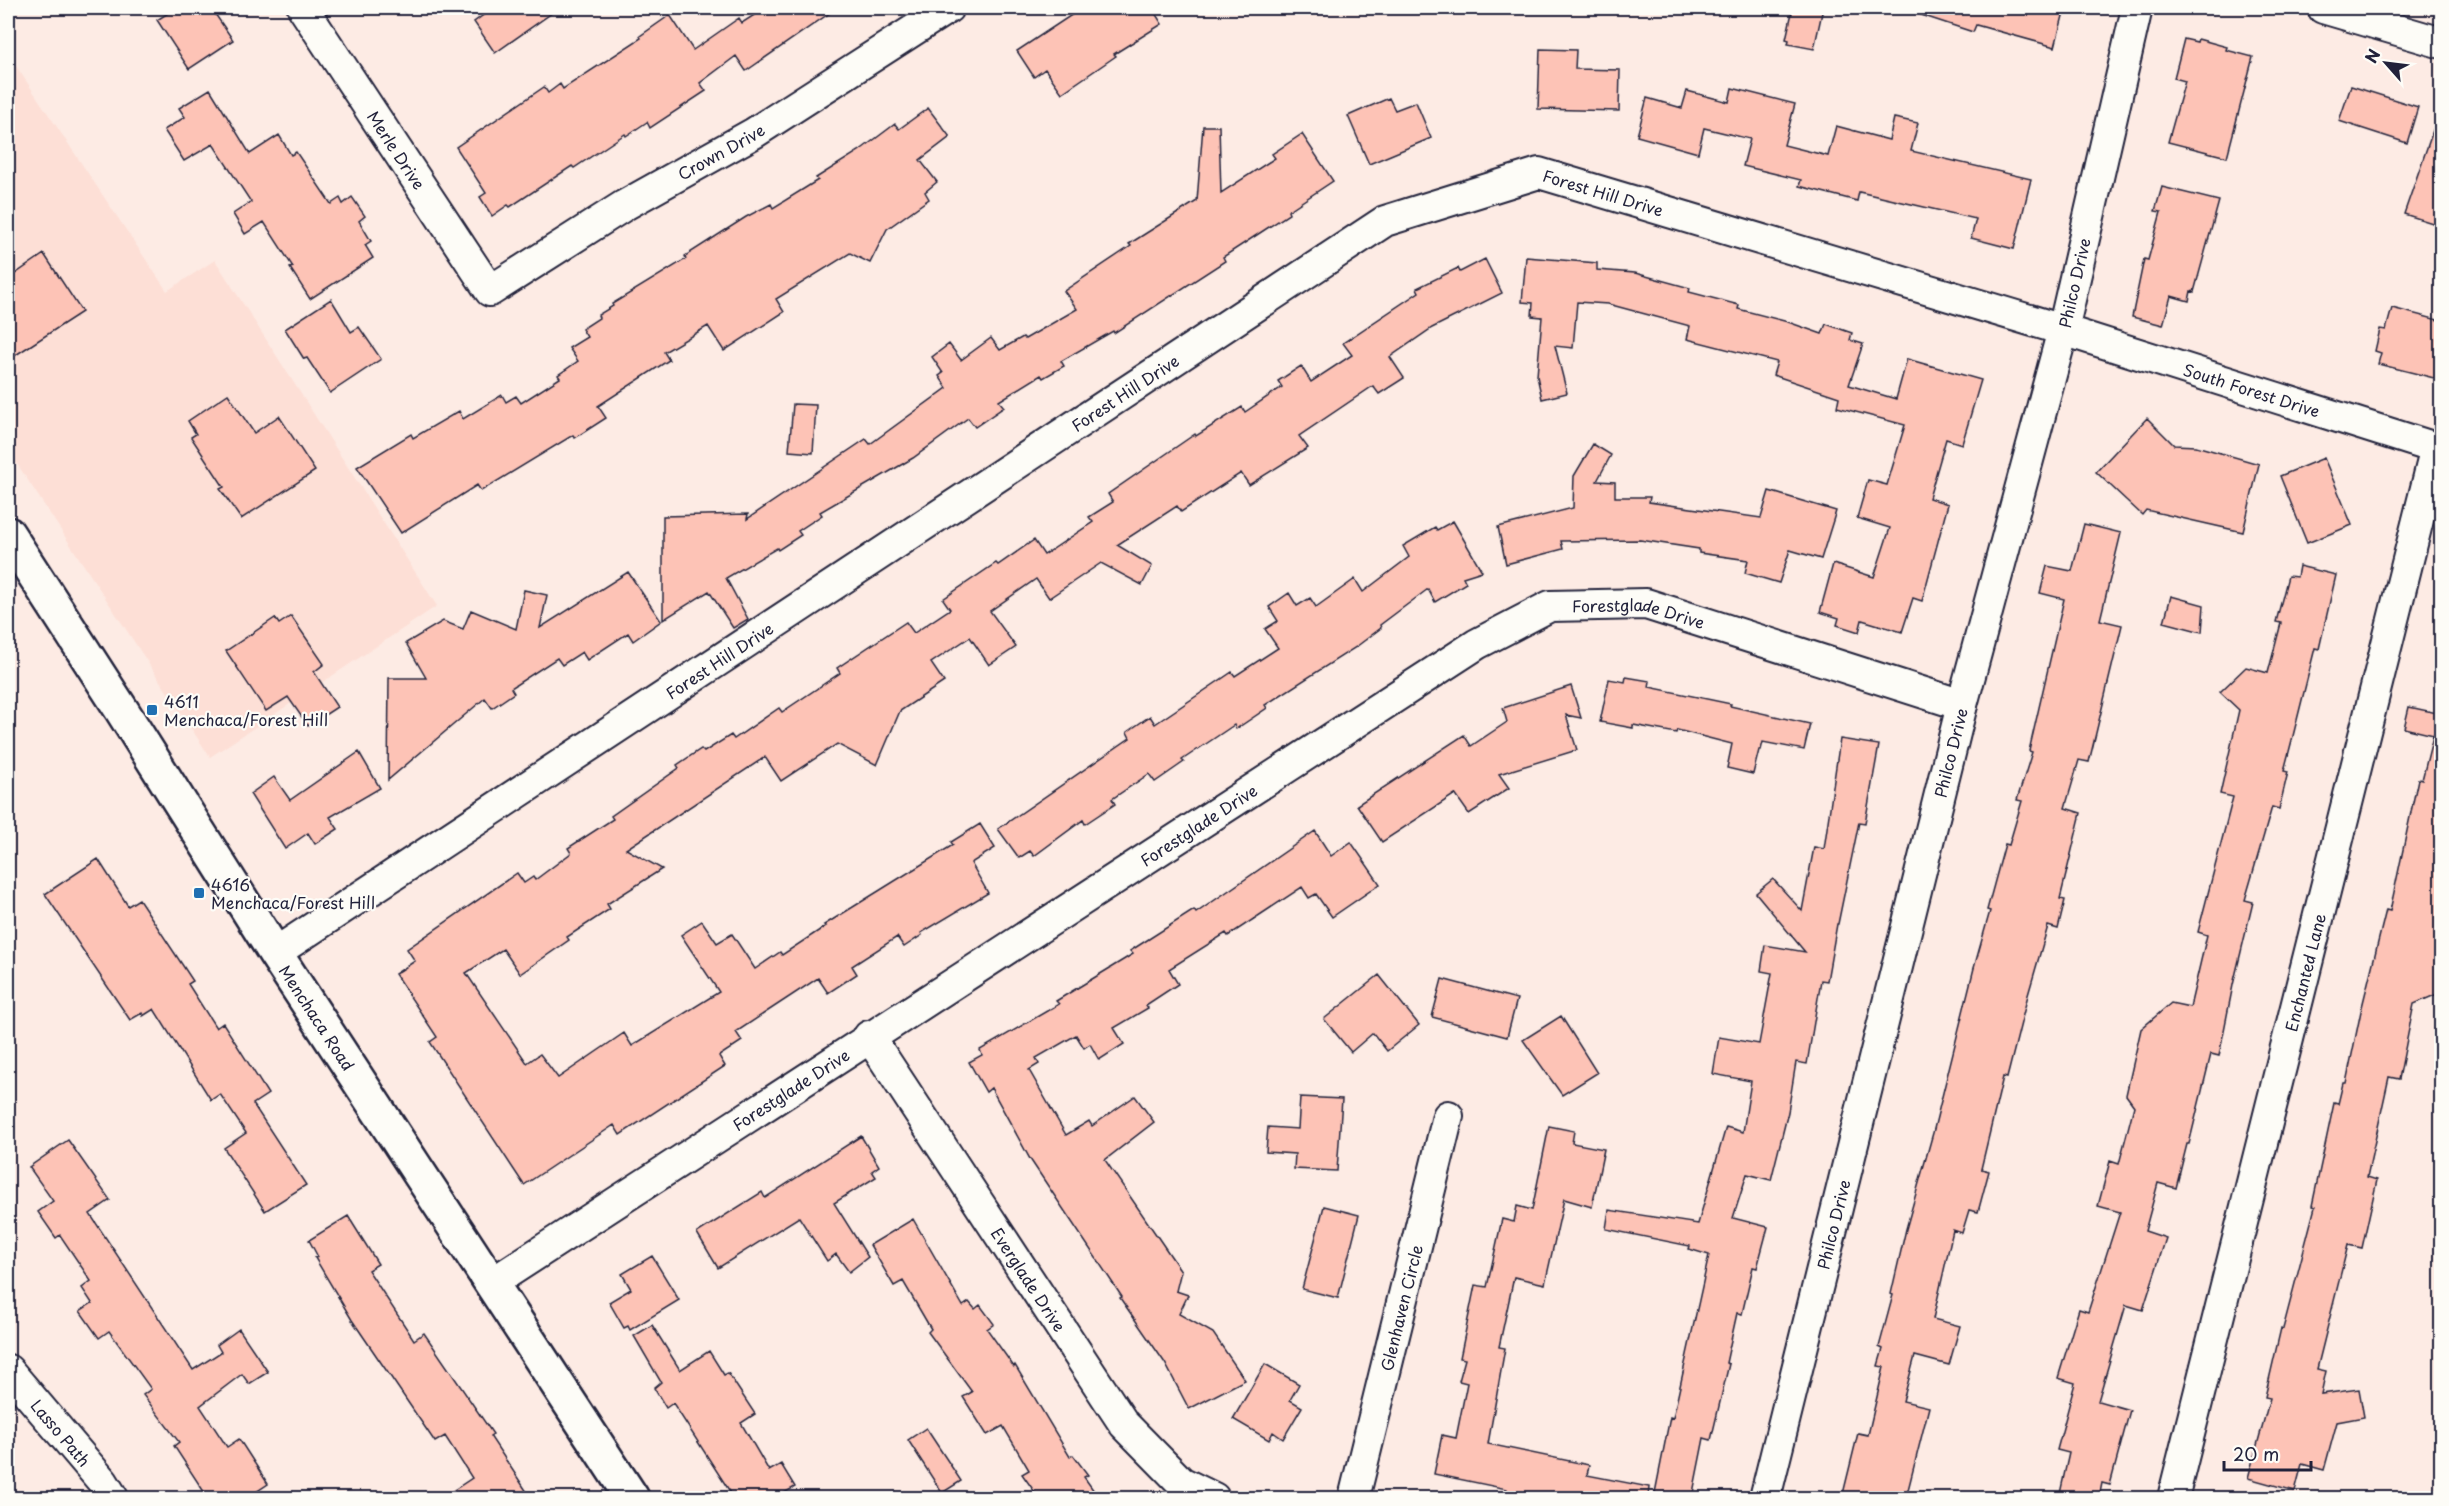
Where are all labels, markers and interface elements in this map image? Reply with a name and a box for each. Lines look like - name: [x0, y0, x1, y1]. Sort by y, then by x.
- north arrow: [2356, 33, 2416, 93]
- text: N: [2358, 44, 2385, 67]
- street label: Merle Drive: [362, 106, 431, 194]
- street label: Crown Drive: [673, 117, 769, 185]
- street label: Forest Hill Drive: [1540, 163, 1666, 222]
- street label: Philco Drive: [2052, 235, 2096, 330]
- street label: Forest Hill Drive: [1066, 348, 1183, 437]
- street label: South Forest Drive: [2181, 357, 2323, 423]
- street label: Forestglade Drive: [1572, 592, 1708, 634]
- street label: Forest Hill Drive: [661, 616, 778, 704]
- place label: 4611 Menchaca/Forest Hill: [164, 689, 328, 731]
- marker: 4611 Menchaca/Forest Hill: [145, 703, 159, 717]
- street label: Philco Drive: [1927, 705, 1973, 800]
- street label: Forestglade Drive: [1135, 778, 1262, 872]
- place label: 4616 Menchaca/Forest Hill: [211, 872, 375, 914]
- marker: 4616 Menchaca/Forest Hill: [192, 886, 206, 900]
- street label: Enchanted Lane: [2278, 911, 2331, 1034]
- street label: Menchaca Road: [274, 960, 361, 1075]
- street label: Forestglade Drive: [727, 1042, 854, 1136]
- street label: Philco Drive: [1810, 1177, 1856, 1272]
- street label: Everglade Drive: [986, 1222, 1072, 1336]
- street label: Glenhaven Circle: [1374, 1242, 1428, 1373]
- street label: Lasso Path: [26, 1394, 96, 1471]
- scale bar: [2224, 1434, 2311, 1472]
- text: 20 m: [2233, 1440, 2279, 1467]

